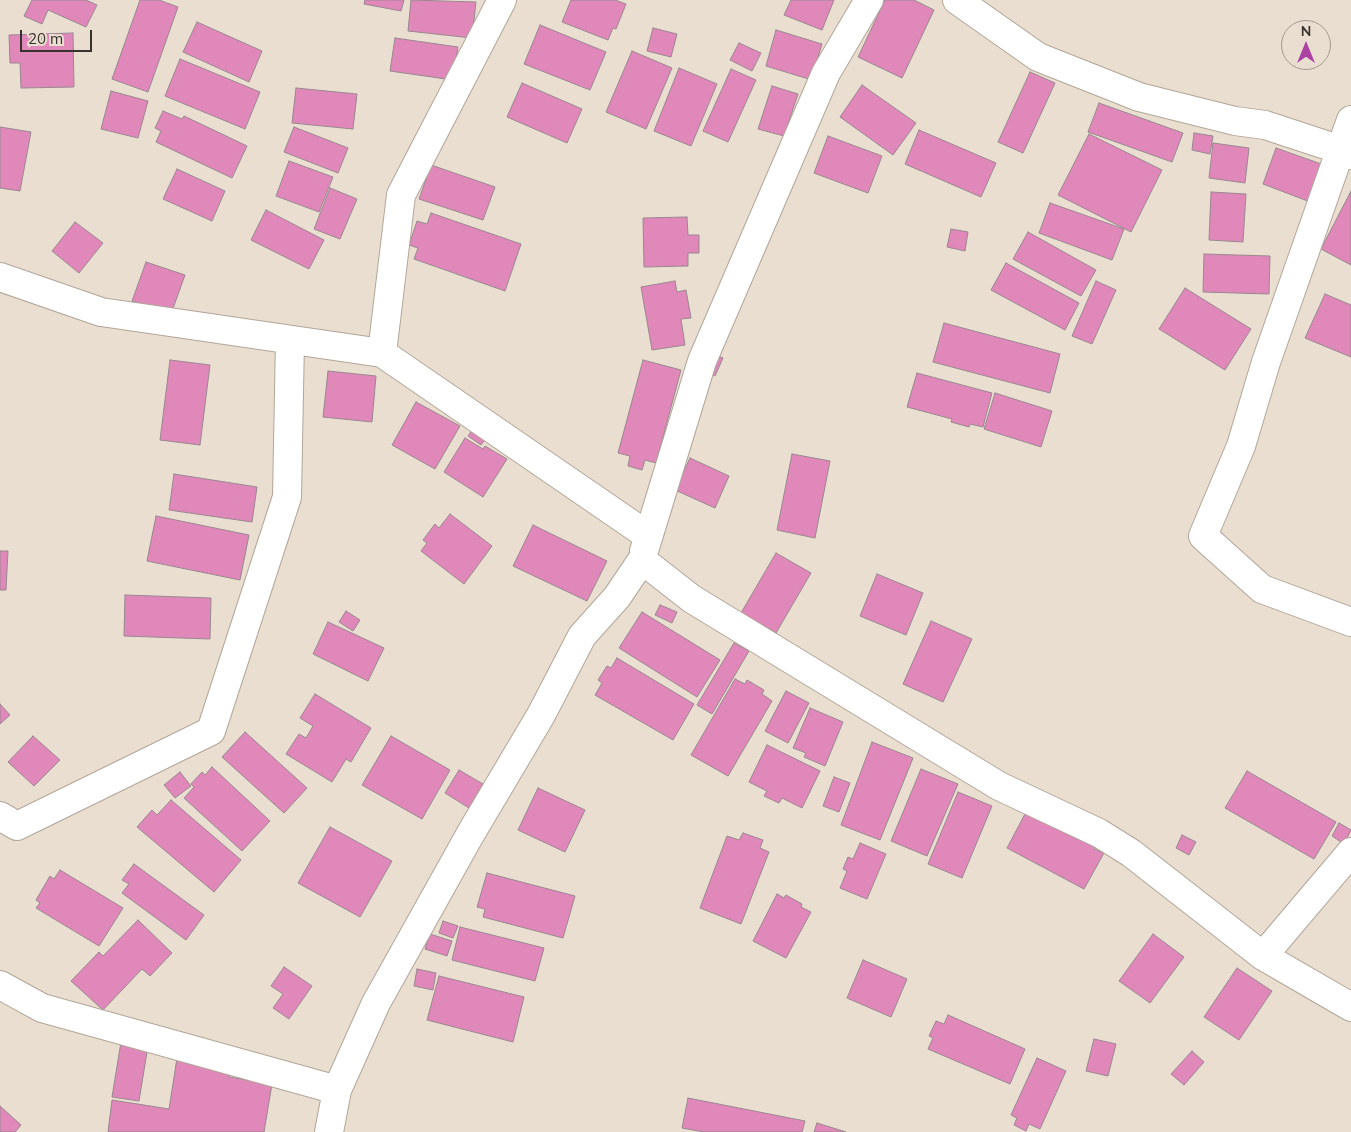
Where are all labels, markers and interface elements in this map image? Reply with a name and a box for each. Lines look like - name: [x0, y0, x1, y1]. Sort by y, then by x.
- scale bar: [22, 20, 95, 52]
- north arrow: [1281, 20, 1331, 70]
- text: N: [1301, 22, 1311, 40]
- text: 20 m: [28, 29, 63, 48]

